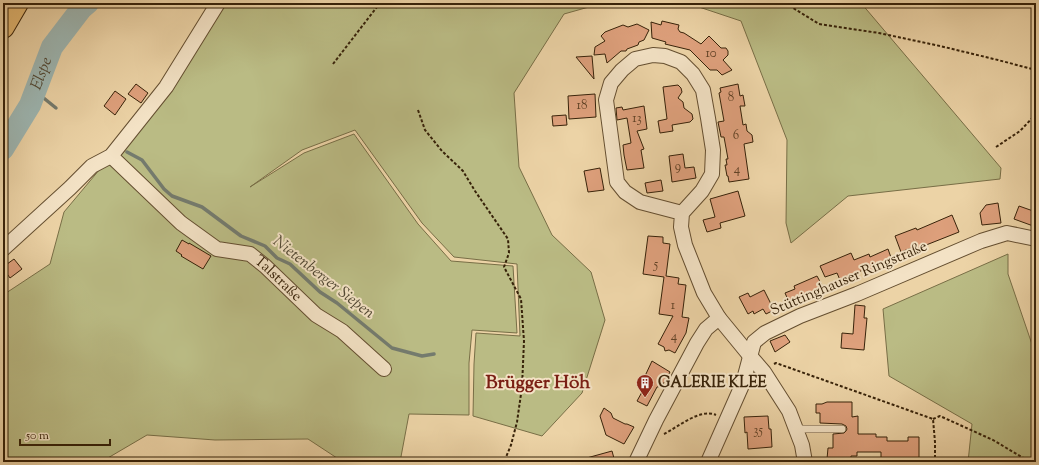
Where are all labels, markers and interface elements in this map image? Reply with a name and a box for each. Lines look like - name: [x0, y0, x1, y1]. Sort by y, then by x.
- house number: 10: [705, 45, 717, 63]
- water label: Elspe: [25, 54, 59, 94]
- house number: 8: [728, 89, 734, 107]
- house number: 18: [577, 97, 587, 115]
- house number: 13: [632, 110, 642, 128]
- house number: 6: [733, 127, 739, 145]
- house number: 9: [675, 158, 681, 176]
- house number: 4: [734, 161, 741, 179]
- water label: Nietenberger Siepen: [267, 231, 379, 325]
- street label: Stüttinghauser Ringstraße: [767, 236, 931, 322]
- street label: Talstraße: [250, 251, 307, 307]
- house number: 5: [653, 256, 659, 274]
- house number: 1: [671, 297, 676, 315]
- house number: 4: [671, 328, 678, 346]
- district label: Brügger Höh: [486, 370, 591, 397]
- building icon: GALERIE KLEE: [635, 373, 655, 398]
- place label: GALERIE KLEE: [658, 373, 767, 394]
- scale bar: [20, 421, 110, 447]
- house number: 35: [753, 422, 763, 440]
- text: 50 m: [25, 427, 49, 445]

